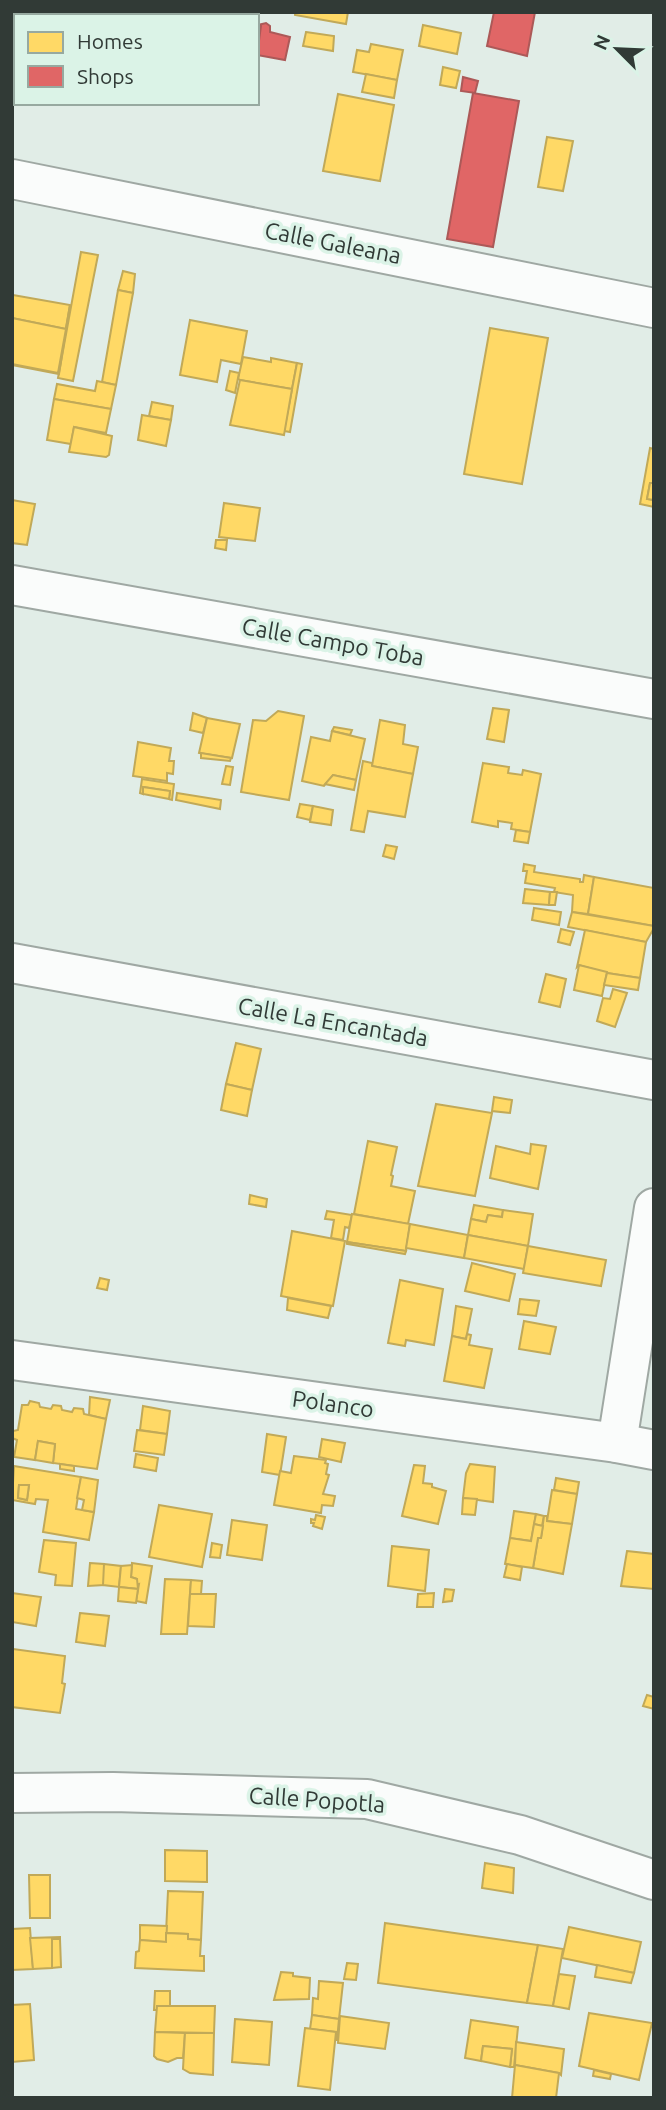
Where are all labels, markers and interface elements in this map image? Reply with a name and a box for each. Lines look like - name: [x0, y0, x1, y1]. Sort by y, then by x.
- legend: [14, 14, 259, 105]
- north arrow: [582, 14, 652, 84]
- text: Homes: [77, 29, 143, 53]
- text: N: [589, 31, 614, 53]
- text: Shops: [77, 64, 134, 88]
- street label: Calle Galeana: [263, 217, 403, 268]
- street label: Calle Campo Toba: [240, 613, 426, 670]
- street label: Calle La Encantada: [236, 992, 430, 1051]
- street label: Polanco: [291, 1385, 375, 1422]
- street label: Calle Popotla: [248, 1782, 386, 1817]

